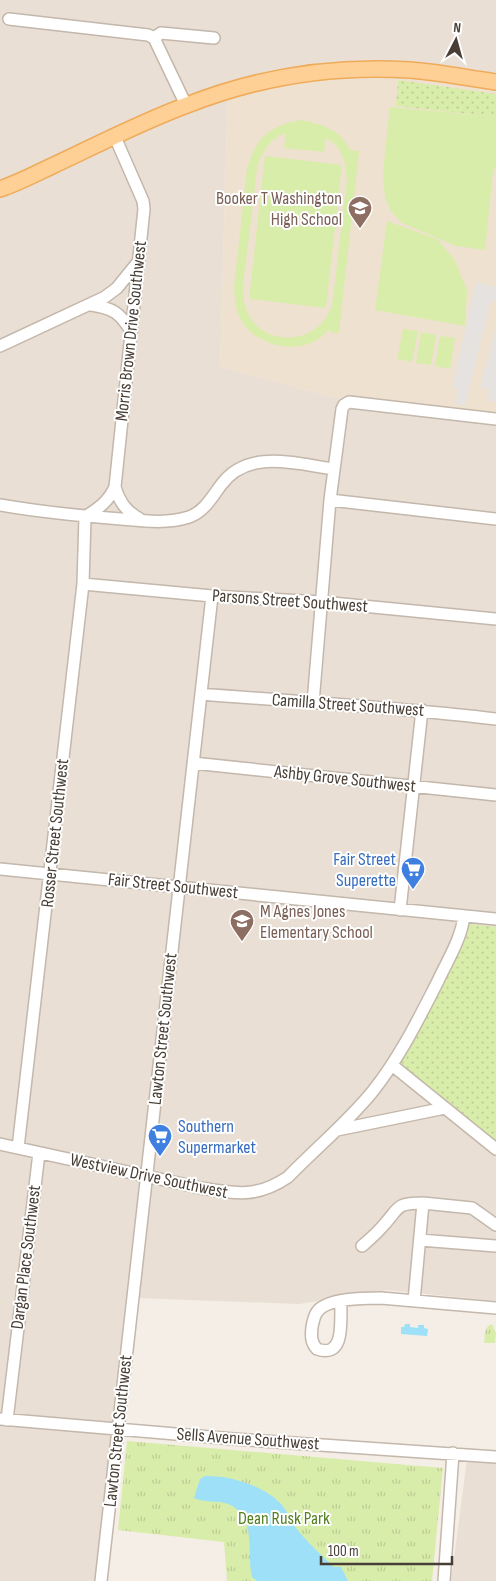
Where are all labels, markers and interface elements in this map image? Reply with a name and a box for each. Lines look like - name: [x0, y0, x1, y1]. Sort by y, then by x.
- north arrow: [431, 15, 481, 65]
- text: N: [453, 19, 462, 36]
- place label: Booker T Washington High School: [216, 188, 342, 230]
- school or university icon: Booker T Washington High School: [347, 195, 373, 229]
- street label: Morris Brown Drive Southwest: [111, 239, 151, 422]
- street label: Parsons Street Southwest: [211, 585, 369, 617]
- street label: Camilla Street Southwest: [271, 689, 425, 721]
- street label: Rosser Street Southwest: [37, 757, 73, 908]
- street label: Ashby Grove Southwest: [272, 761, 417, 797]
- place label: Fair Street Superette: [333, 849, 396, 891]
- supermarket icon: Fair Street Superette: [400, 856, 426, 890]
- street label: Fair Street Southwest: [107, 869, 240, 903]
- place label: M Agnes Jones Elementary School: [260, 901, 373, 943]
- school or university icon: M Agnes Jones Elementary School: [229, 908, 255, 942]
- street label: Lawton Street Southwest: [145, 951, 181, 1106]
- place label: Southern Supermarket: [178, 1116, 257, 1158]
- supermarket icon: Southern Supermarket: [147, 1123, 173, 1157]
- street label: Westview Drive Southwest: [68, 1149, 230, 1203]
- street label: Dargan Place Southwest: [7, 1183, 45, 1330]
- street label: Lawton Street Southwest: [100, 1353, 136, 1508]
- street label: Sells Avenue Southwest: [176, 1424, 321, 1454]
- park label: Dean Rusk Park: [238, 1508, 330, 1529]
- scale bar: [321, 1534, 452, 1566]
- text: 100 m: [328, 1542, 359, 1561]

